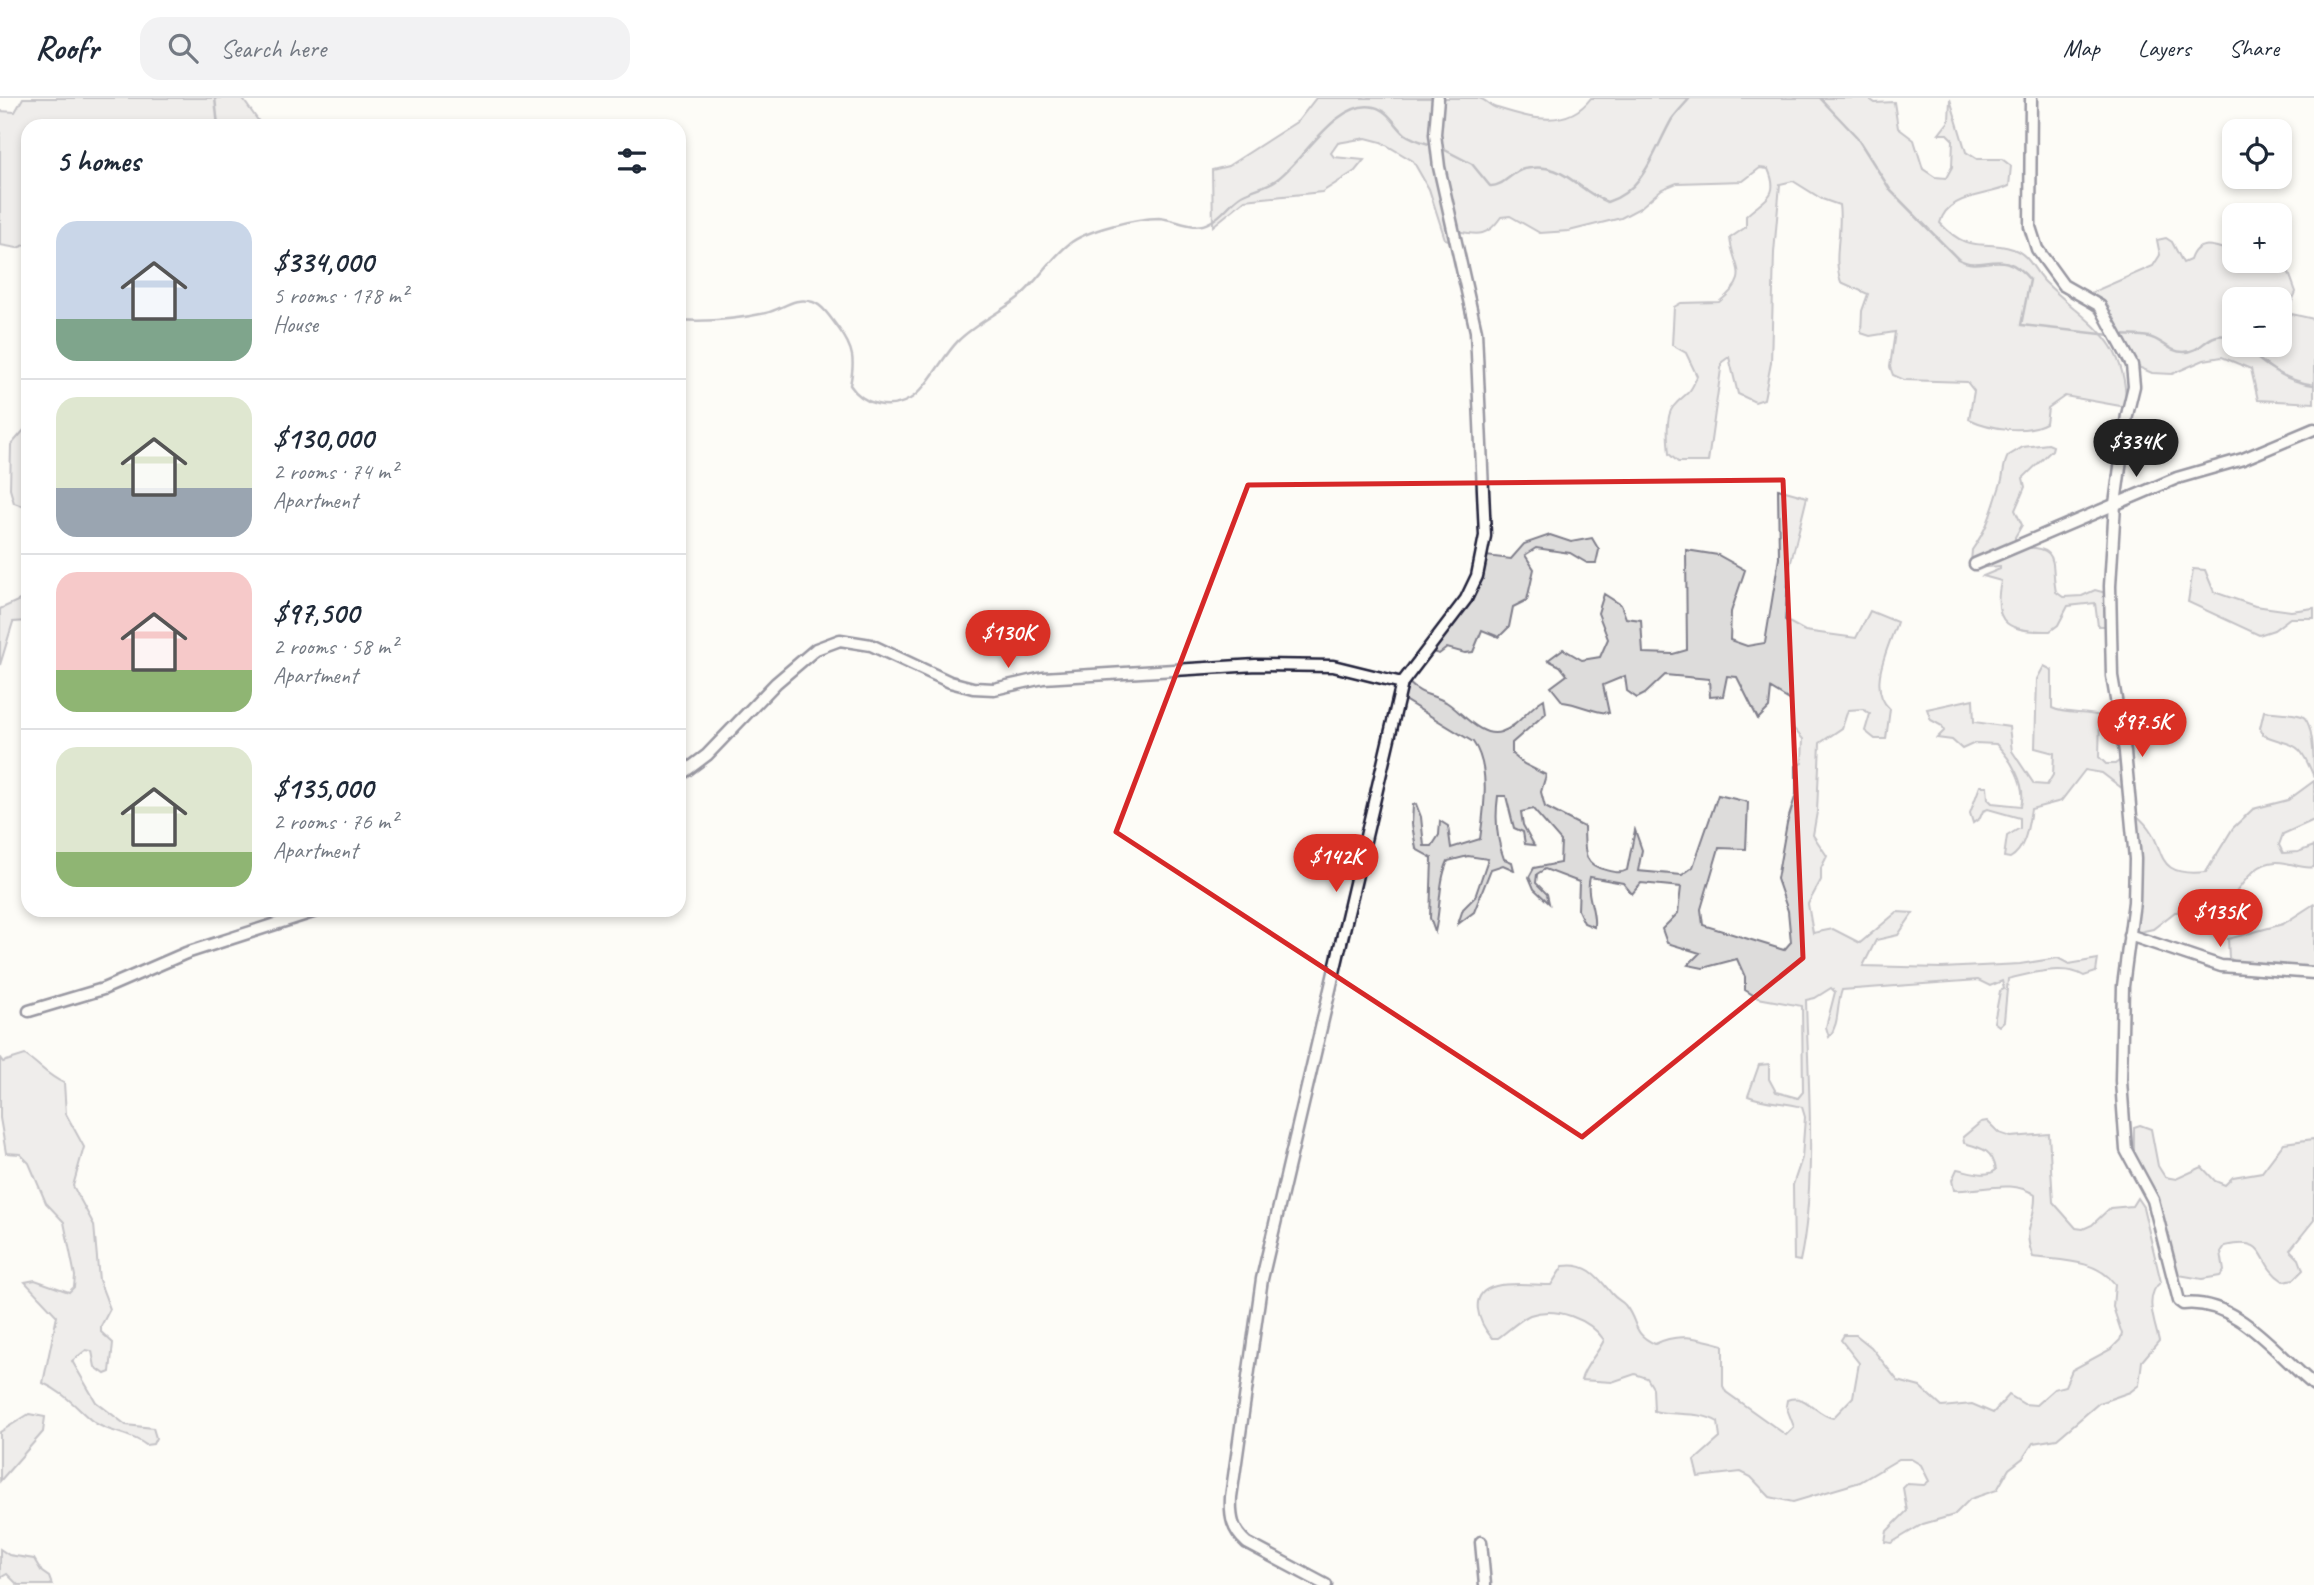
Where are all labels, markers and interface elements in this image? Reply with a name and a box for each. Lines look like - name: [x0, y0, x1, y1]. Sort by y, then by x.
- search box: [140, 17, 630, 80]
- text: Roofr: [35, 27, 98, 69]
- icon: search: [164, 29, 202, 67]
- text: Search here: [220, 32, 326, 65]
- text: Map: [2063, 33, 2100, 63]
- text: Layers: [2138, 33, 2191, 63]
- text: Share: [2229, 33, 2279, 63]
- map controls: [2222, 119, 2292, 357]
- button: locate: [2222, 119, 2292, 189]
- text: 5 homes: [56, 142, 140, 180]
- icon: filters: [613, 142, 651, 180]
- button: +: [2222, 203, 2292, 273]
- text: $334,000: [273, 243, 373, 281]
- icon: home: [112, 249, 196, 333]
- text: 5 rooms · 178 m²: [273, 281, 408, 310]
- button: −: [2222, 287, 2292, 357]
- text: House: [273, 310, 318, 339]
- text: $130,000: [273, 419, 373, 457]
- pin: $334K: [2087, 420, 2185, 479]
- icon: home: [112, 425, 196, 509]
- text: $334K: [2109, 427, 2163, 456]
- text: 2 rooms · 74 m²: [273, 457, 397, 486]
- text: Apartment: [273, 486, 358, 515]
- text: $97,500: [273, 594, 359, 632]
- icon: home: [112, 600, 196, 684]
- pin: $130K: [959, 610, 1057, 670]
- text: $130K: [981, 618, 1035, 647]
- text: 2 rooms · 58 m²: [273, 632, 397, 661]
- text: Apartment: [273, 661, 358, 690]
- pin: $97.5K: [2085, 700, 2199, 759]
- text: $97.5K: [2114, 707, 2170, 736]
- text: $135,000: [273, 769, 373, 807]
- icon: home: [112, 775, 196, 859]
- text: 2 rooms · 76 m²: [273, 807, 397, 836]
- pin: $142K: [1287, 834, 1385, 894]
- text: Apartment: [273, 836, 358, 865]
- text: $142K: [1309, 842, 1363, 871]
- pin: $135K: [2171, 890, 2269, 949]
- text: $135K: [2194, 897, 2246, 926]

